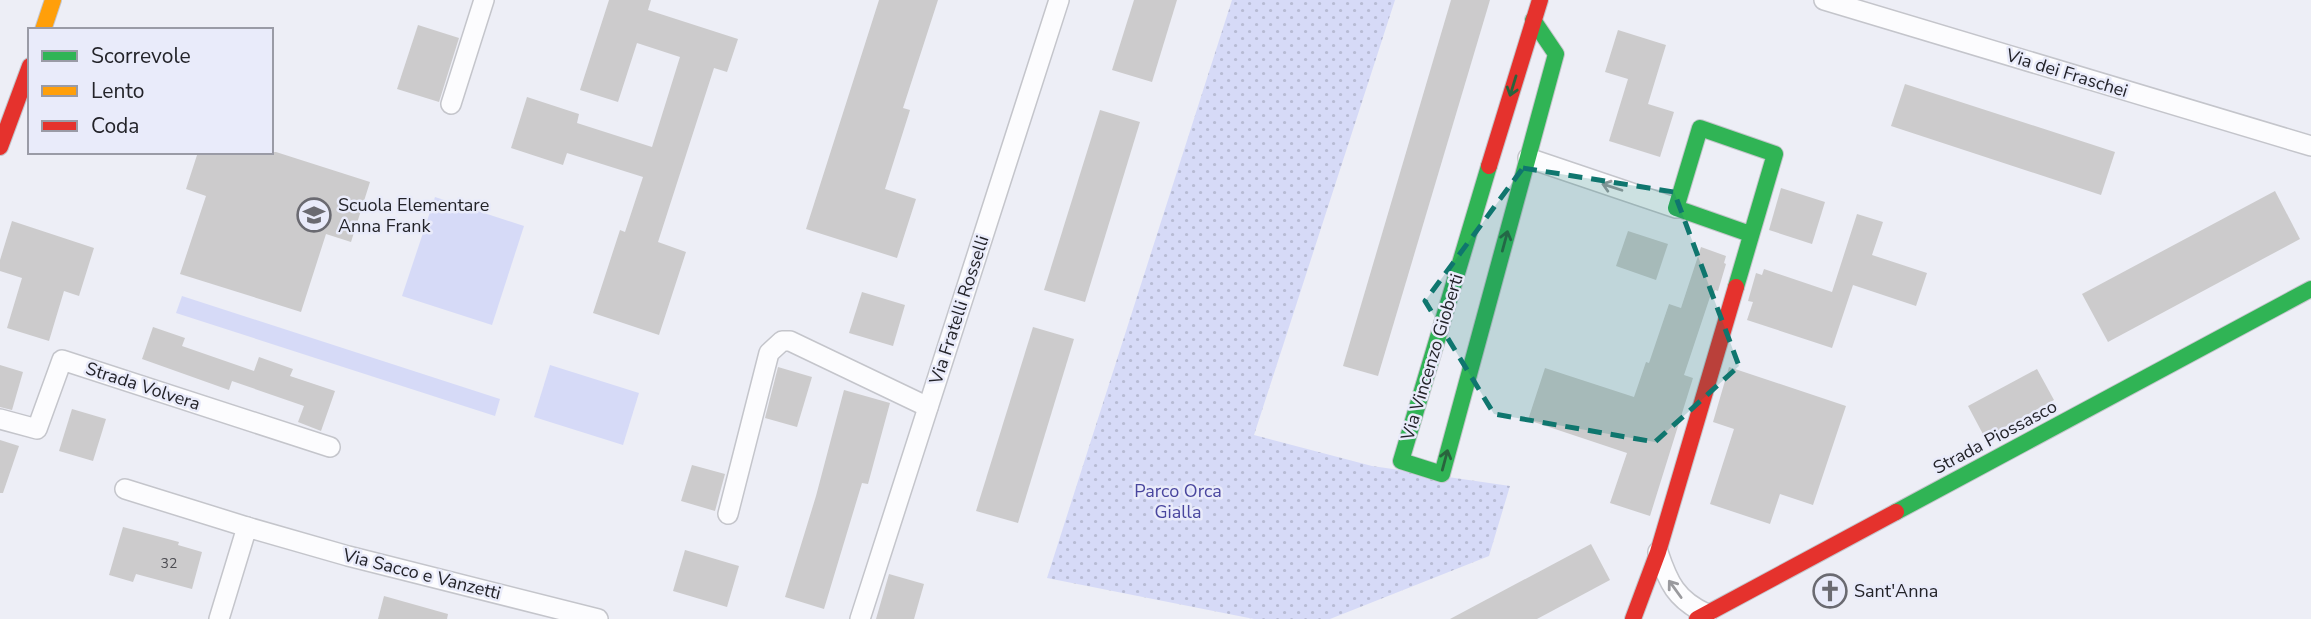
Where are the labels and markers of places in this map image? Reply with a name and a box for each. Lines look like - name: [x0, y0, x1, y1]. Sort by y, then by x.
- place label: Scuola Elementare Anna Frank: [338, 193, 489, 238]
- school or university icon: Scuola Elementare Anna Frank: [295, 196, 333, 234]
- church icon: Sant'Anna: [1811, 572, 1849, 610]
- place label: Sant'Anna: [1854, 579, 1938, 603]

